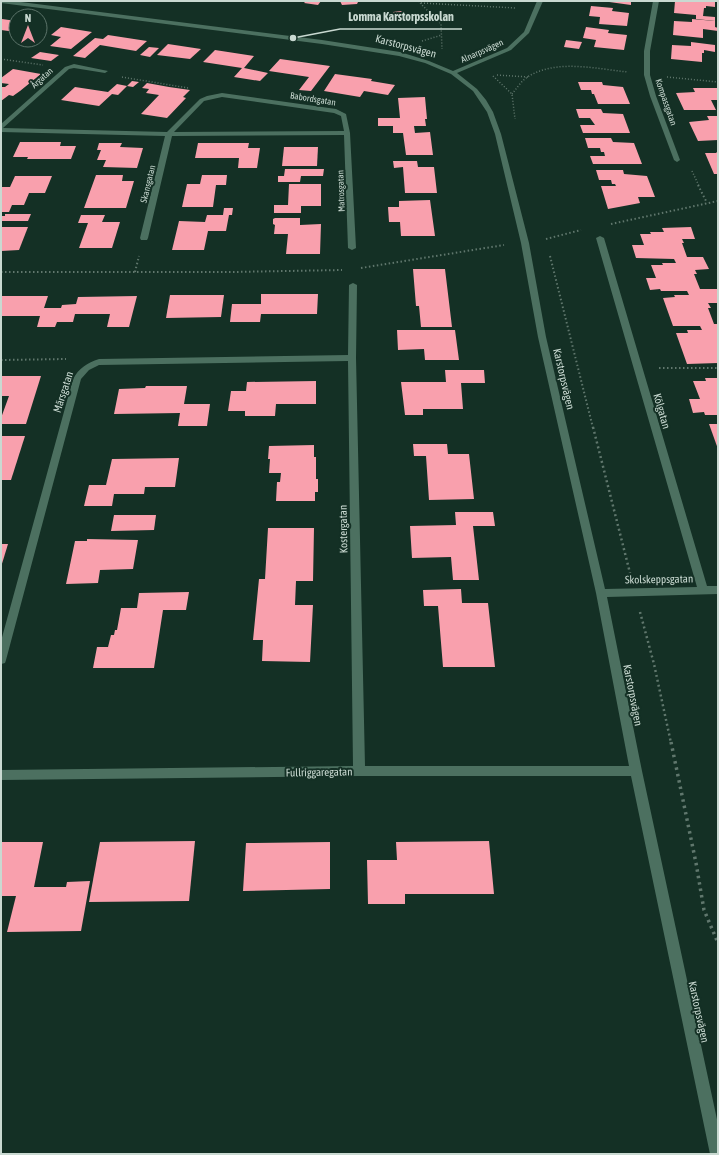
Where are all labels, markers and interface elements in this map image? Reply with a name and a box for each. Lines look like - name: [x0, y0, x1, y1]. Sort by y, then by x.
- callout: Lomma Karstorpsskolan: [340, 5, 462, 29]
- north arrow: [8, 8, 48, 48]
- text: Lomma Karstorpsskolan: [348, 10, 454, 24]
- text: N: [25, 12, 31, 24]
- street label: Karstorpsvägen: [374, 32, 438, 60]
- street label: Alnarpsvägen: [459, 37, 505, 65]
- street label: Årgatan: [28, 65, 55, 90]
- street label: Kompassgatan: [653, 77, 679, 127]
- street label: Babordsgatan: [289, 90, 337, 108]
- street label: Skansgatan: [138, 164, 158, 204]
- street label: Matrosgatan: [335, 170, 347, 212]
- street label: Karstorpsvägen: [551, 347, 577, 411]
- street label: Märsgatan: [51, 370, 75, 414]
- street label: Kölgatan: [651, 392, 673, 430]
- street label: Kostergatan: [337, 505, 349, 553]
- street label: Skolskeppsgatan: [625, 572, 693, 586]
- street label: Karstorpsvägen: [621, 663, 645, 727]
- street label: Fullriggaregatan: [285, 765, 353, 779]
- street label: Karstorpsvägen: [687, 980, 711, 1044]

